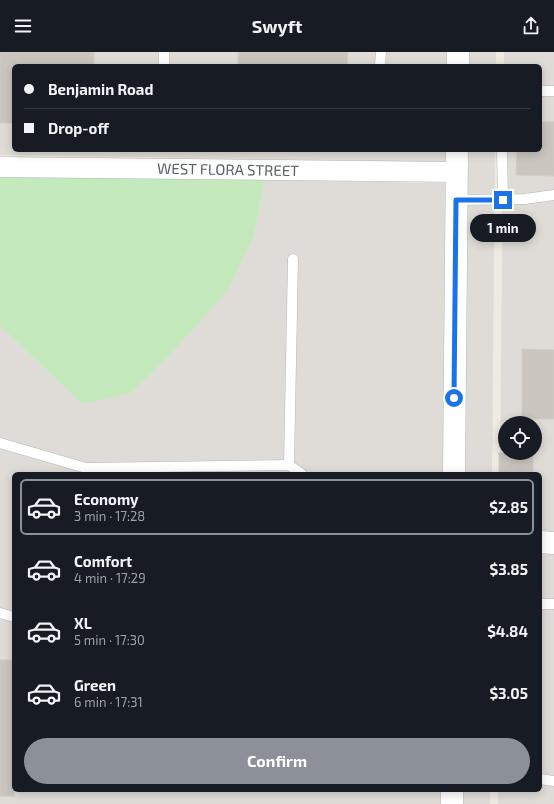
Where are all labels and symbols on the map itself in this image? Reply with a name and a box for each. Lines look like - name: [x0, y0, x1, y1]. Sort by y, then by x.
- street label: WEST FLORA STREET: [157, 159, 299, 179]
- route end: [494, 191, 512, 209]
- callout: 1 min: [470, 214, 536, 242]
- route start: [445, 389, 463, 407]

